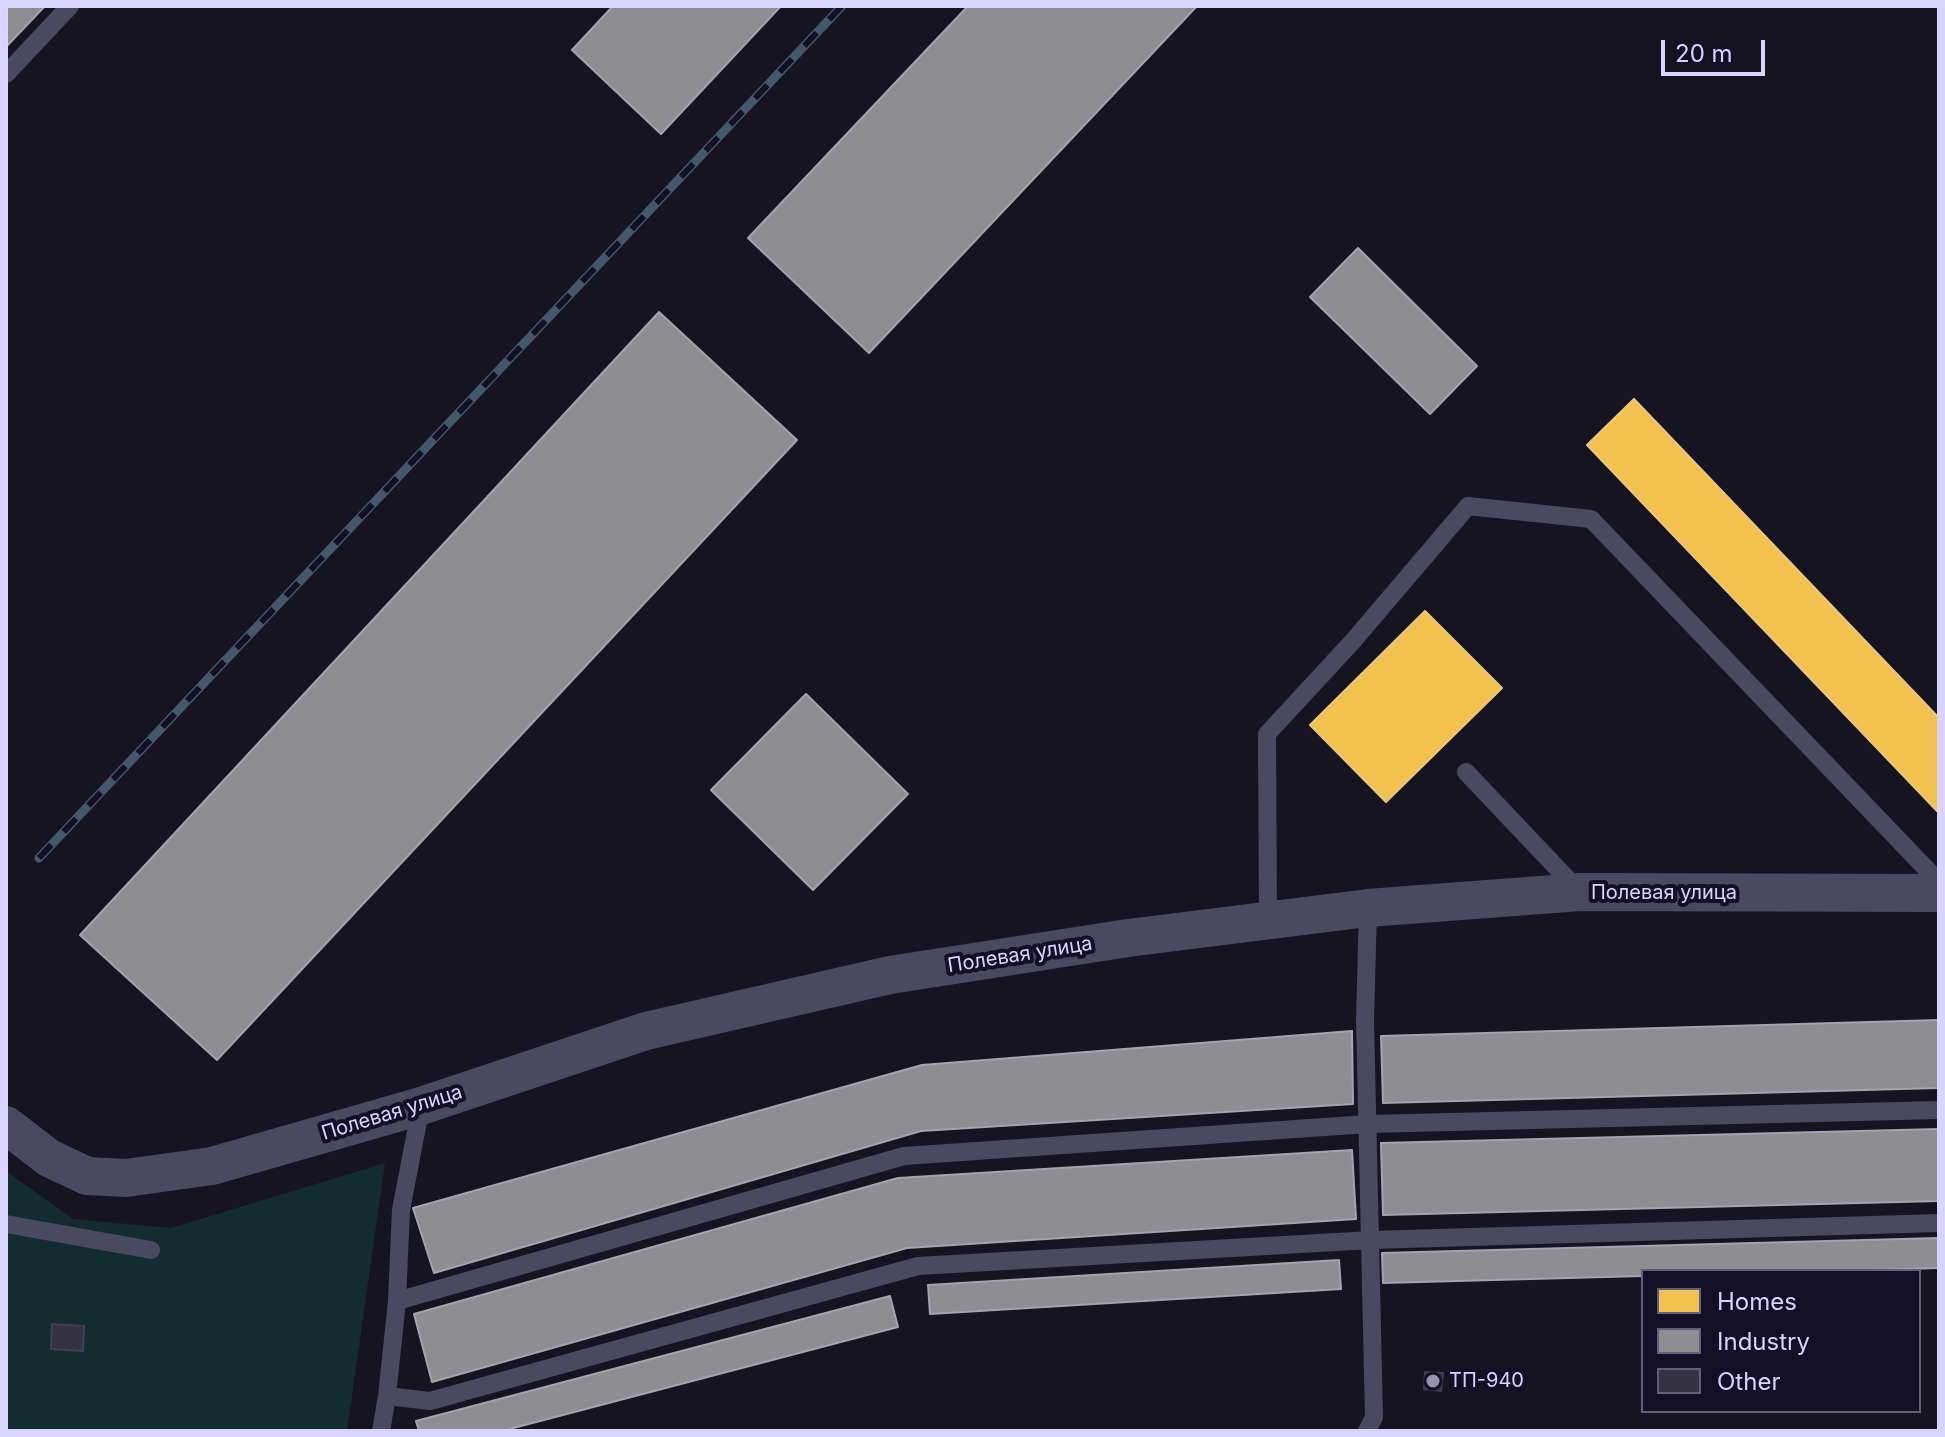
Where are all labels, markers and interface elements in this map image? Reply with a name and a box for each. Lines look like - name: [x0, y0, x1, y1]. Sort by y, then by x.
- scale bar: [1665, 24, 1769, 74]
- text: 20 m: [1675, 39, 1733, 68]
- street label: Полевая улица: [1591, 881, 1737, 905]
- street label: Полевая улица: [946, 932, 1094, 978]
- street label: Полевая улица: [319, 1080, 465, 1146]
- legend: [1641, 1269, 1921, 1413]
- text: Homes: [1717, 1287, 1797, 1316]
- text: Industry: [1717, 1327, 1810, 1356]
- text: Other: [1717, 1367, 1780, 1396]
- place label: ТП-940: [1449, 1369, 1524, 1393]
- marker: ТП-940: [1424, 1372, 1442, 1390]

